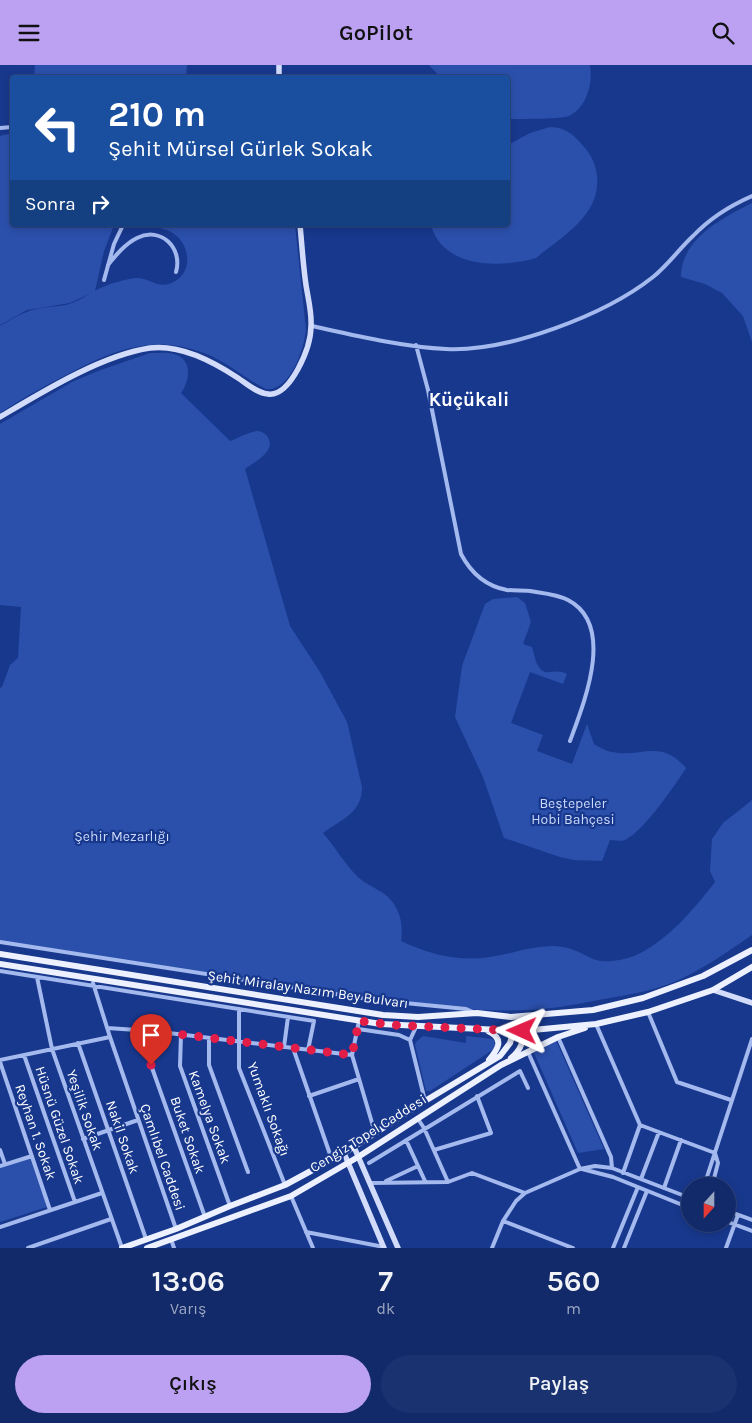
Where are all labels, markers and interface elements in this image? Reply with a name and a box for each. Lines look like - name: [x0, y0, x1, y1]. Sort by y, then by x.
- icon: menu: [15, 19, 43, 47]
- icon: search: [709, 19, 737, 47]
- text: GoPilot: [339, 20, 413, 46]
- text: 210 m: [108, 94, 206, 135]
- icon: left: [25, 95, 90, 160]
- text: Şehit Mürsel Gürlek Sokak: [108, 136, 373, 162]
- icon: right: [86, 190, 114, 218]
- text: Sonra: [25, 193, 76, 215]
- district label: Küçükali: [429, 389, 509, 411]
- park label: Beştepeler Hobi Bahçesi: [531, 795, 615, 828]
- park label: Şehir Mezarlığı: [74, 828, 170, 845]
- street label: Şehit Miralay Nazım Bey Bulvarı: [207, 967, 409, 1012]
- position arrow: [495, 1004, 547, 1056]
- pin: [130, 1014, 172, 1065]
- icon: arrive: [137, 1021, 165, 1049]
- street label: Yumaklı Sokağı: [244, 1060, 293, 1159]
- street label: Hüsnü Güzel Sokak: [31, 1064, 88, 1186]
- street label: Yeşilik Sokak: [63, 1067, 106, 1153]
- street label: Kamelya Sokak: [185, 1068, 234, 1166]
- street label: Reyhan 1. Sokak: [11, 1082, 60, 1182]
- street label: Cengiz Topel Caddesi: [307, 1091, 430, 1176]
- street label: Buket Sokak: [166, 1094, 209, 1176]
- street label: Nakil Sokak: [102, 1098, 143, 1176]
- street label: Çamlıbel Caddesi: [136, 1102, 189, 1213]
- north arrow: [681, 1177, 736, 1233]
- map controls: [681, 1177, 736, 1232]
- text: 13:06: [152, 1263, 225, 1299]
- text: 7: [378, 1263, 393, 1299]
- text: 560: [546, 1263, 600, 1299]
- text: Varış: [170, 1299, 206, 1318]
- text: dk: [376, 1299, 395, 1318]
- text: m: [566, 1299, 581, 1318]
- button: Çıkış: [15, 1355, 371, 1413]
- button: Paylaş: [381, 1355, 737, 1413]

